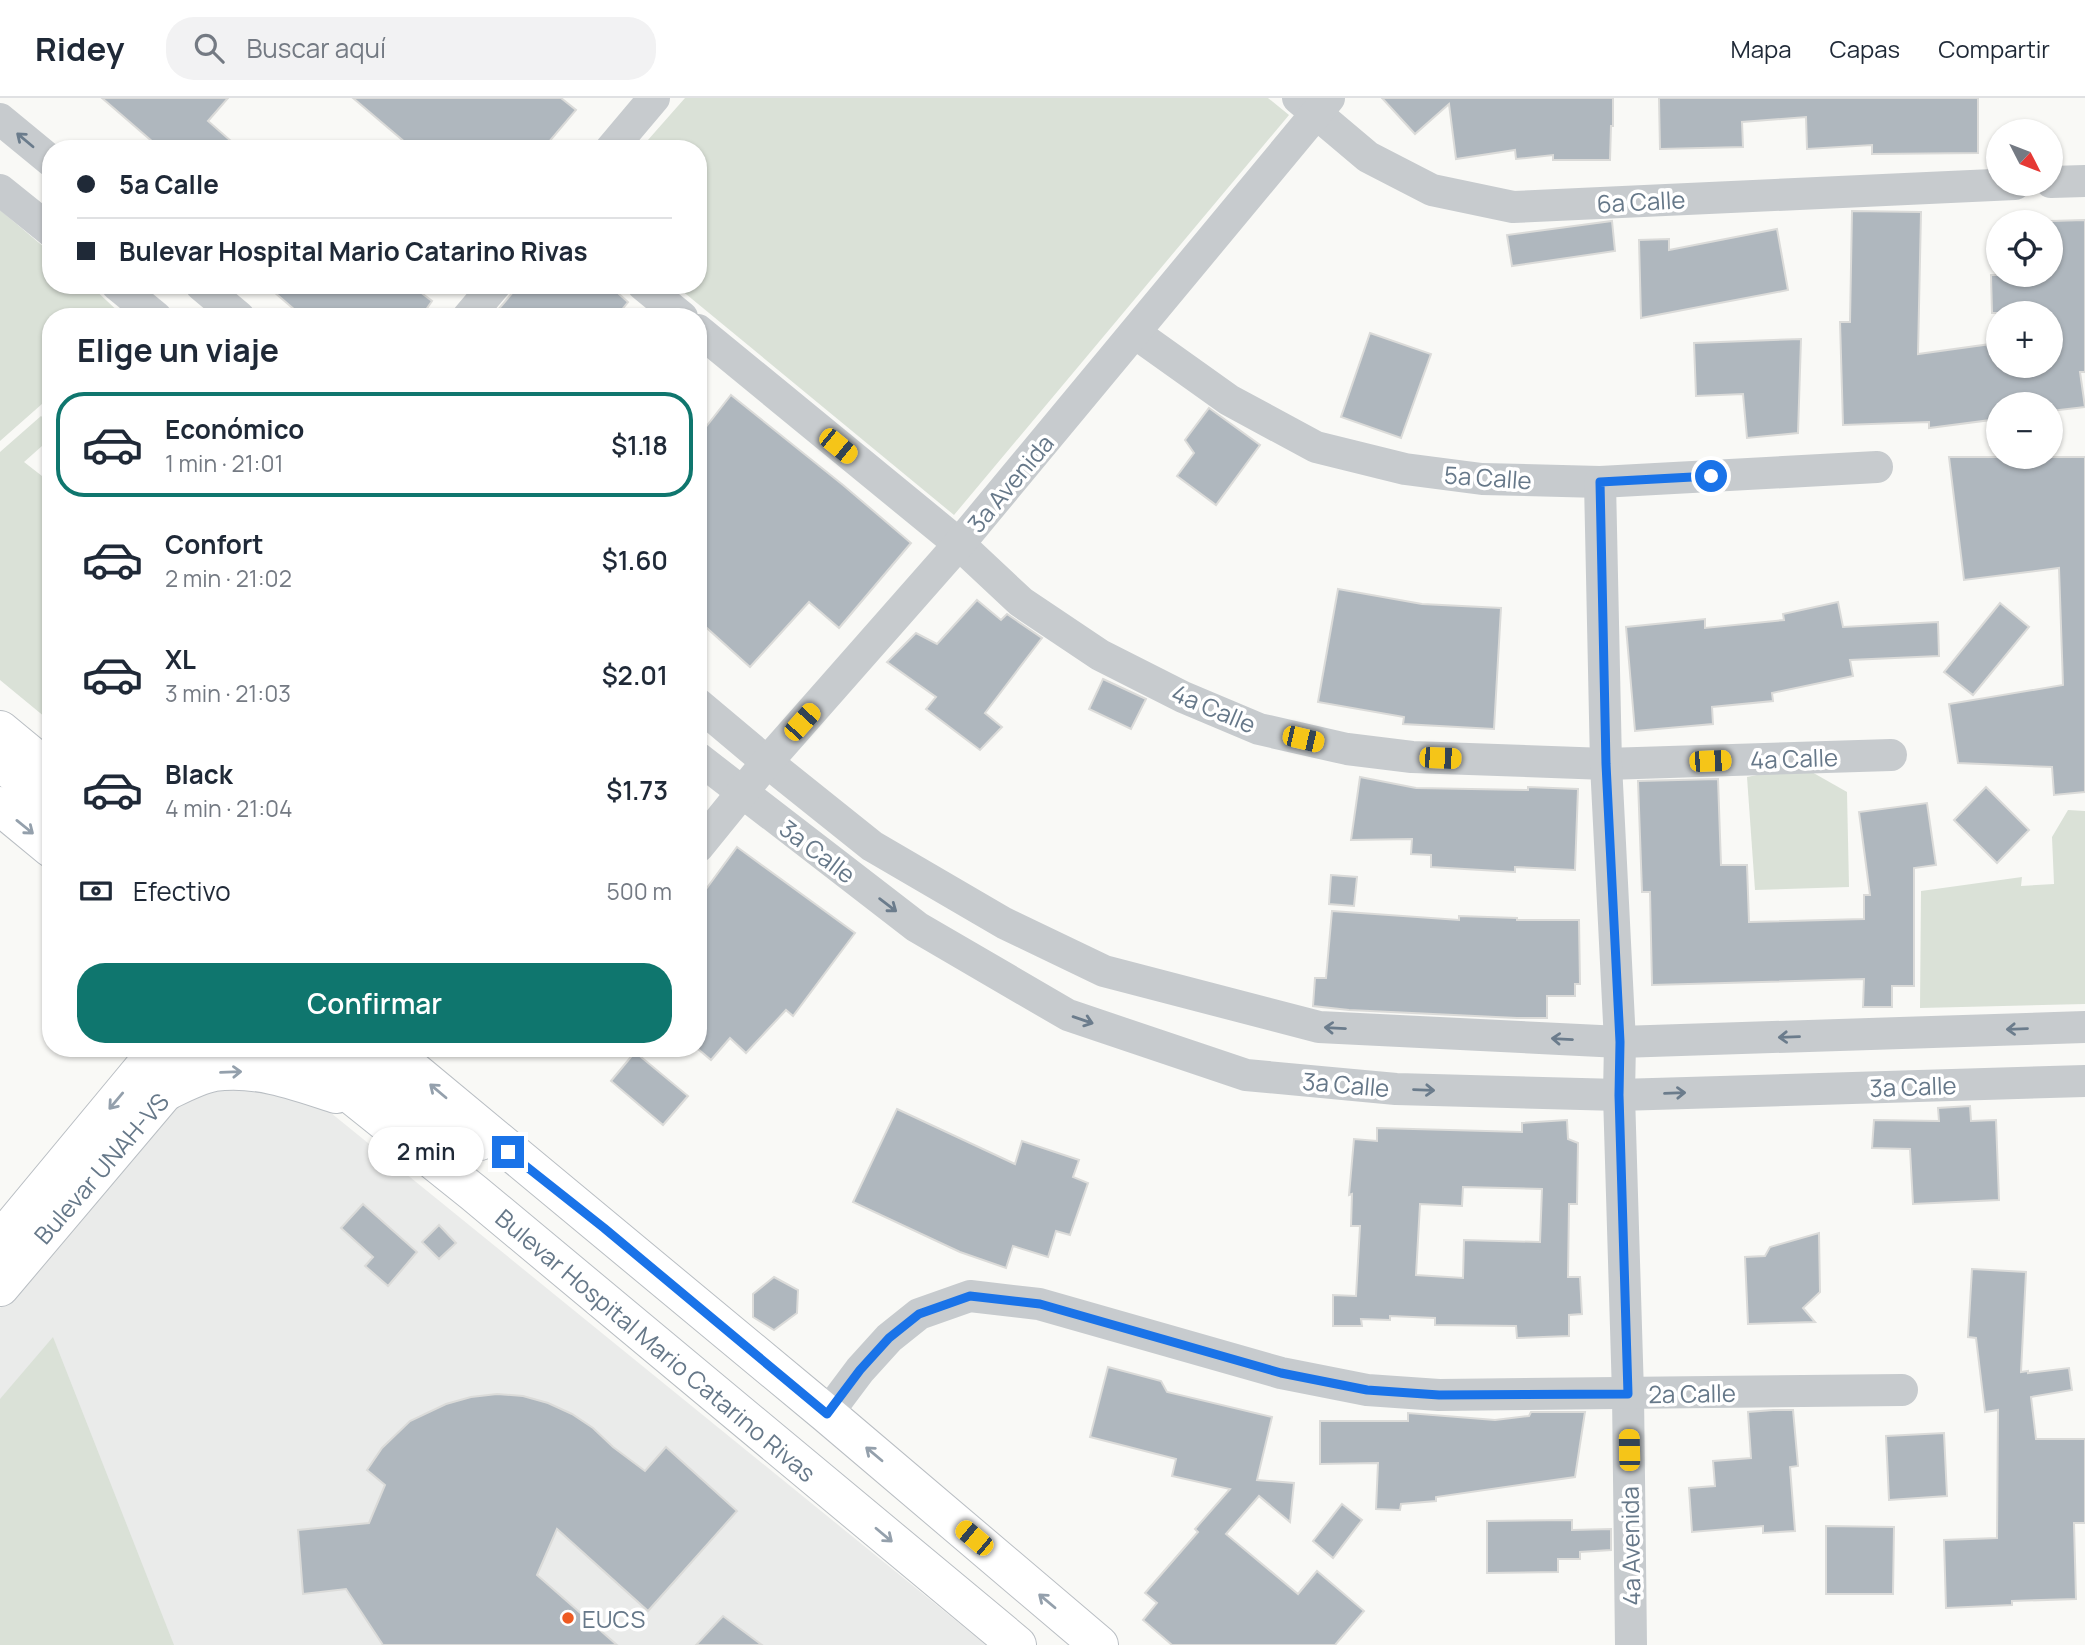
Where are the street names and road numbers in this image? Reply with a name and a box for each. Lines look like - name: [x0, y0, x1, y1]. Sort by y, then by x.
- street label: 6a Calle: [1596, 182, 1686, 220]
- street label: 3a Avenida: [959, 427, 1061, 539]
- street label: 5a Calle: [1443, 457, 1533, 497]
- street label: 4a Calle: [1167, 676, 1261, 740]
- street label: 4a Calle: [1749, 740, 1839, 776]
- street label: 3a Calle: [773, 812, 863, 890]
- street label: 3a Calle: [1301, 1064, 1391, 1104]
- street label: 3a Calle: [1869, 1068, 1957, 1104]
- street label: Bulevar UNAH-VS: [26, 1085, 176, 1251]
- street label: Bulevar Hospital Mario Catarino Rivas: [489, 1201, 823, 1489]
- street label: 2a Calle: [1648, 1376, 1736, 1410]
- street label: 4a Avenida: [1612, 1486, 1648, 1606]

